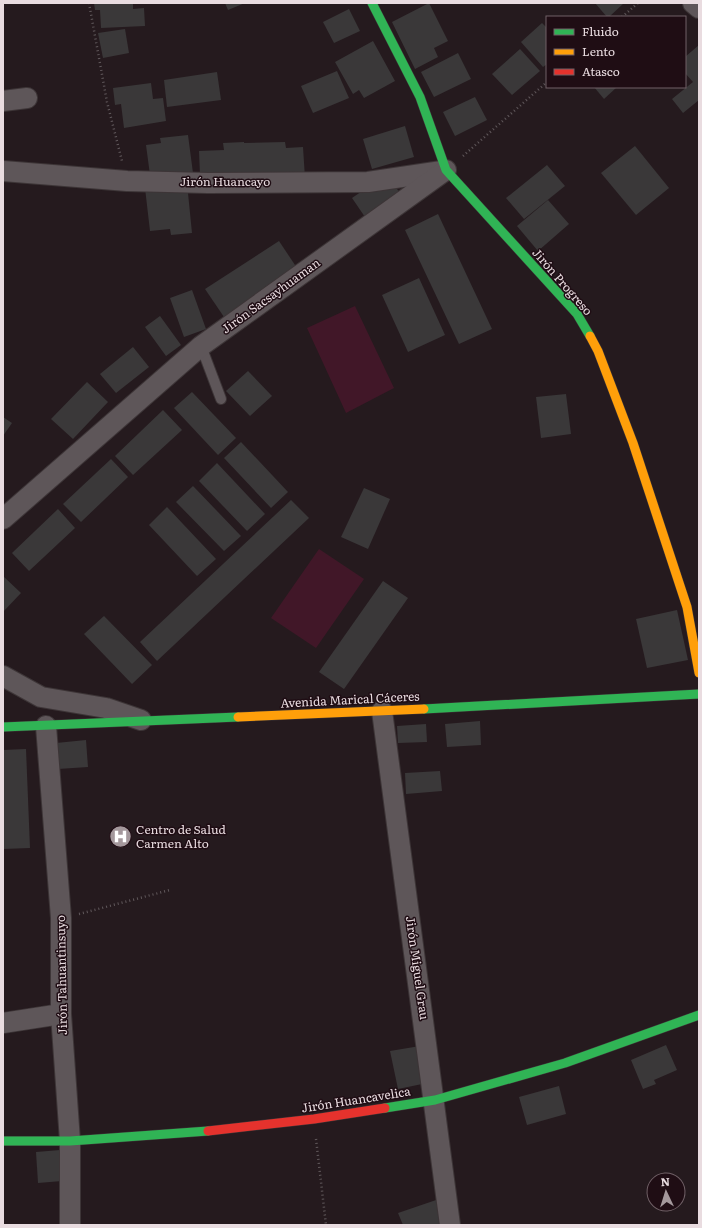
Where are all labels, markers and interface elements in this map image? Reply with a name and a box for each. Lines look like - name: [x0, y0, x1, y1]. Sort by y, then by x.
- legend: [546, 16, 686, 88]
- text: Fluido: [582, 22, 619, 40]
- text: Lento: [582, 42, 615, 60]
- text: Atasco: [582, 62, 620, 80]
- street label: Jirón Huancayo: [180, 172, 270, 190]
- street label: Jirón Progreso: [528, 244, 597, 319]
- street label: Jirón Sacsayhuaman: [217, 253, 324, 337]
- street label: Avenida Marical Cáceres: [280, 686, 421, 712]
- place label: Centro de Salud Carmen Alto: [136, 820, 226, 852]
- hospital icon: Centro de Salud Carmen Alto: [107, 824, 133, 850]
- street label: Jirón Tahuantinsuyo: [51, 915, 71, 1035]
- street label: Jirón Miguel Grau: [402, 915, 434, 1021]
- street label: Jirón Huancavelica: [300, 1081, 412, 1117]
- north arrow: [646, 1172, 686, 1212]
- text: N: [660, 1173, 670, 1189]

